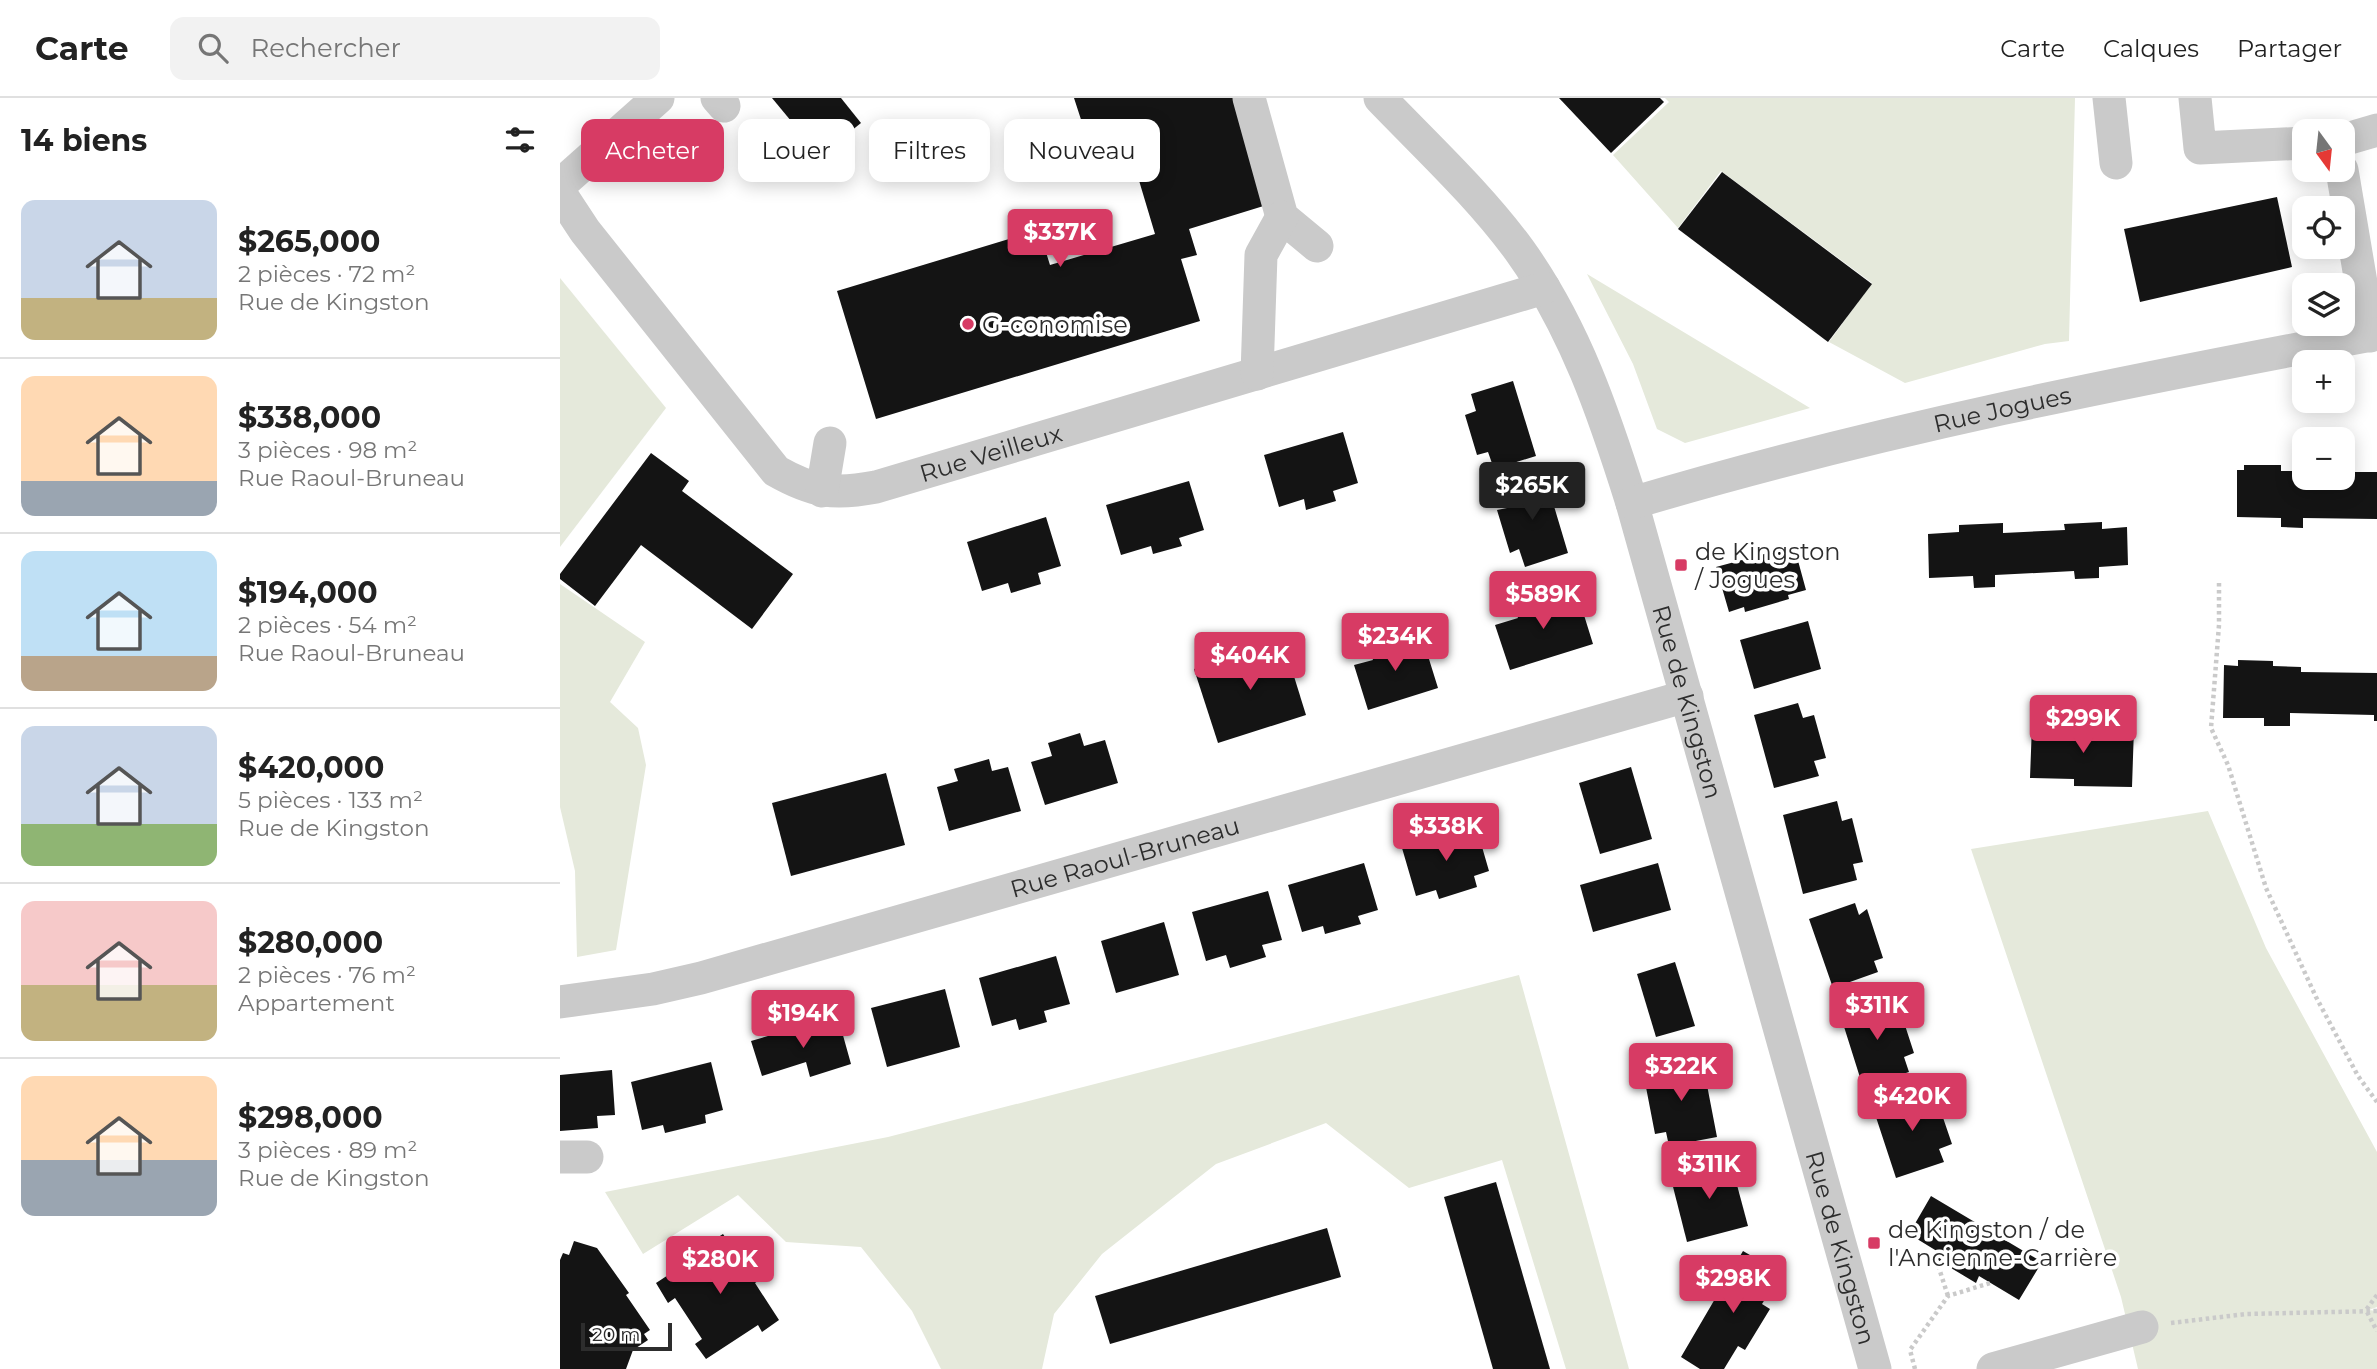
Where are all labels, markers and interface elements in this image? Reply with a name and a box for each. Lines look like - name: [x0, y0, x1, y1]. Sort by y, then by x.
- search box: [170, 17, 660, 80]
- text: Carte: [35, 28, 128, 68]
- icon: search: [194, 29, 232, 67]
- text: Rechercher: [250, 32, 401, 64]
- text: Carte: [2000, 34, 2065, 63]
- text: Calques: [2103, 34, 2199, 63]
- text: Partager: [2237, 34, 2342, 63]
- chip: Acheter: [581, 119, 724, 182]
- chip: Louer: [738, 119, 855, 182]
- chip: Filtres: [869, 119, 990, 182]
- chip: Nouveau: [1004, 119, 1160, 182]
- north arrow: [2292, 119, 2356, 182]
- map controls: [2292, 119, 2355, 490]
- icon: filters: [501, 121, 539, 159]
- text: 14 biens: [21, 122, 147, 159]
- button: locate: [2292, 196, 2355, 259]
- pin: $337K: [1011, 209, 1109, 269]
- text: $337K: [1024, 218, 1096, 246]
- text: $265,000: [238, 223, 380, 260]
- icon: home: [77, 228, 161, 312]
- text: 2 pièces · 72 m²: [238, 260, 415, 288]
- button: layers: [2292, 273, 2355, 336]
- text: Rue de Kingston: [238, 288, 429, 316]
- place label: G-conomise: [982, 310, 1128, 339]
- marker: G-conomise: [960, 316, 976, 332]
- button: +: [2292, 350, 2355, 413]
- street label: Rue Jogues: [1930, 380, 2074, 438]
- text: $338,000: [238, 399, 381, 436]
- icon: home: [77, 404, 161, 488]
- street label: Rue Veilleux: [916, 418, 1065, 488]
- button: −: [2292, 427, 2355, 490]
- text: 3 pièces · 98 m²: [238, 436, 417, 464]
- pin: $265K: [1483, 462, 1581, 522]
- text: Rue Raoul-Bruneau: [238, 464, 465, 492]
- text: $265K: [1495, 471, 1569, 499]
- place label: de Kingston / Jogues: [1694, 537, 1841, 594]
- marker: de Kingston / Jogues: [1673, 557, 1689, 573]
- pin: $589K: [1494, 572, 1592, 631]
- text: $194,000: [238, 574, 378, 611]
- icon: home: [77, 579, 161, 663]
- text: $589K: [1505, 580, 1581, 608]
- street label: Rue de Kingston: [1647, 602, 1729, 802]
- text: 2 pièces · 54 m²: [238, 611, 417, 639]
- pin: $234K: [1346, 614, 1444, 673]
- text: $234K: [1358, 622, 1432, 650]
- pin: $404K: [1201, 632, 1299, 692]
- text: Rue Raoul-Bruneau: [238, 639, 465, 667]
- text: $404K: [1210, 641, 1290, 669]
- pin: $299K: [2034, 696, 2132, 755]
- text: $299K: [2046, 704, 2120, 732]
- text: $420,000: [238, 749, 384, 786]
- icon: home: [77, 754, 161, 838]
- text: 5 pièces · 133 m²: [238, 786, 423, 814]
- pin: $338K: [1397, 804, 1495, 863]
- street label: Rue Raoul-Bruneau: [1007, 810, 1243, 903]
- text: $338K: [1409, 812, 1483, 840]
- text: Rue de Kingston: [238, 814, 429, 842]
- text: $280,000: [238, 924, 383, 961]
- icon: home: [77, 929, 161, 1013]
- text: 2 pièces · 76 m²: [238, 961, 416, 989]
- pin: $311K: [1828, 982, 1926, 1042]
- text: Appartement: [238, 989, 395, 1017]
- pin: $194K: [754, 990, 852, 1050]
- text: $311K: [1845, 991, 1909, 1019]
- text: $194K: [768, 999, 838, 1027]
- pin: $322K: [1632, 1044, 1730, 1103]
- text: $322K: [1645, 1052, 1717, 1080]
- pin: $420K: [1863, 1074, 1961, 1133]
- text: $420K: [1874, 1082, 1950, 1110]
- text: $298,000: [238, 1099, 383, 1136]
- icon: home: [77, 1104, 161, 1188]
- text: 3 pièces · 89 m²: [238, 1136, 417, 1164]
- pin: $311K: [1660, 1142, 1758, 1201]
- street label: Rue de Kingston: [1800, 1148, 1882, 1348]
- text: $311K: [1677, 1150, 1741, 1178]
- text: Rue de Kingston: [238, 1164, 429, 1192]
- place label: de Kingston / de l'Ancienne-Carrière: [1888, 1215, 2117, 1272]
- marker: de Kingston / de l'Ancienne-Carrière: [1866, 1235, 1882, 1251]
- pin: $280K: [671, 1236, 769, 1296]
- text: $280K: [682, 1245, 758, 1273]
- pin: $298K: [1684, 1256, 1782, 1315]
- text: $298K: [1695, 1264, 1771, 1292]
- scale bar: [581, 1320, 672, 1352]
- text: 20 m: [592, 1323, 640, 1346]

